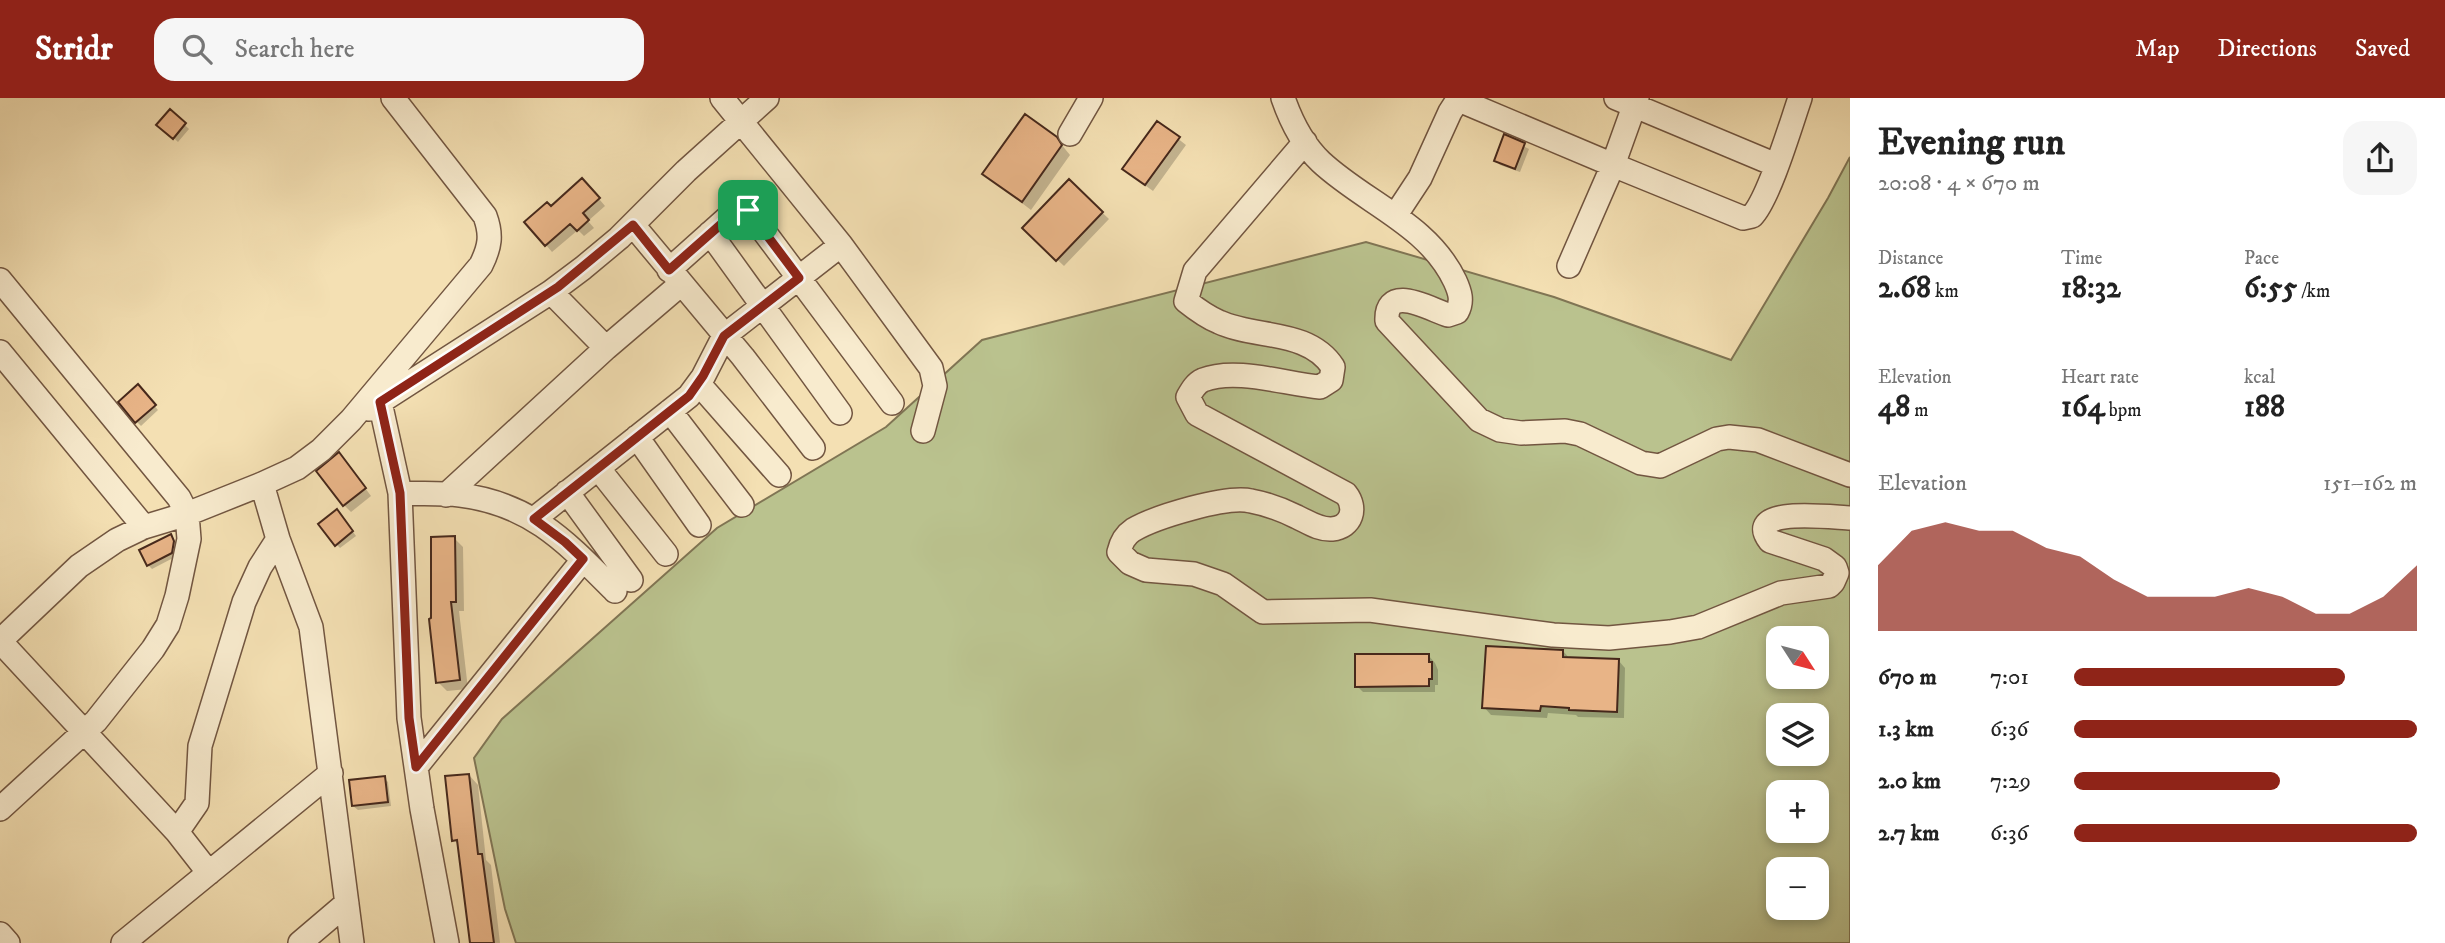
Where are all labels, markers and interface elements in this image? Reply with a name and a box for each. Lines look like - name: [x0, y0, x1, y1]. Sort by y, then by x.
- search box: [154, 18, 644, 81]
- text: Stridr: [35, 29, 112, 70]
- icon: search: [178, 30, 216, 68]
- text: Search here: [234, 33, 355, 66]
- text: Map: [2135, 34, 2180, 64]
- text: Directions: [2218, 34, 2317, 64]
- text: Saved: [2355, 34, 2410, 64]
- text: Evening run: [1878, 119, 2065, 167]
- button: share: [2343, 121, 2417, 195]
- text: 20:08 · 4 × 670 m: [1878, 169, 2040, 198]
- pin: [718, 180, 778, 240]
- icon: arrive: [729, 191, 767, 229]
- text: Distance: [1878, 247, 1943, 270]
- text: Time: [2061, 247, 2102, 270]
- text: Pace: [2244, 247, 2279, 270]
- text: 2.68: [1878, 270, 1931, 307]
- text: 18:32: [2061, 270, 2121, 307]
- text: 6:55: [2244, 270, 2297, 307]
- text: km: [1931, 280, 1959, 303]
- text: /km: [2297, 280, 2330, 303]
- text: Elevation: [1878, 366, 1952, 389]
- text: Heart rate: [2061, 366, 2139, 389]
- text: kcal: [2244, 366, 2275, 389]
- text: 48: [1878, 389, 1910, 426]
- text: 164: [2061, 389, 2105, 426]
- text: 188: [2244, 389, 2285, 426]
- text: m: [1910, 399, 1929, 422]
- text: bpm: [2105, 399, 2142, 422]
- text: Elevation: [1878, 469, 1967, 498]
- text: 151–162 m: [2323, 469, 2417, 498]
- north arrow: [1766, 626, 1829, 690]
- map controls: [1766, 626, 1829, 920]
- text: 670 m: [1878, 663, 1937, 692]
- text: 7:01: [1990, 663, 2029, 692]
- button: layers: [1766, 703, 1829, 766]
- text: 1.3 km: [1878, 715, 1934, 744]
- text: 6:36: [1990, 715, 2029, 744]
- text: 2.0 km: [1878, 767, 1941, 796]
- text: 7:29: [1990, 767, 2031, 796]
- button: +: [1766, 780, 1829, 843]
- text: 2.7 km: [1878, 819, 1939, 848]
- text: 6:36: [1990, 819, 2029, 848]
- button: −: [1766, 857, 1829, 920]

